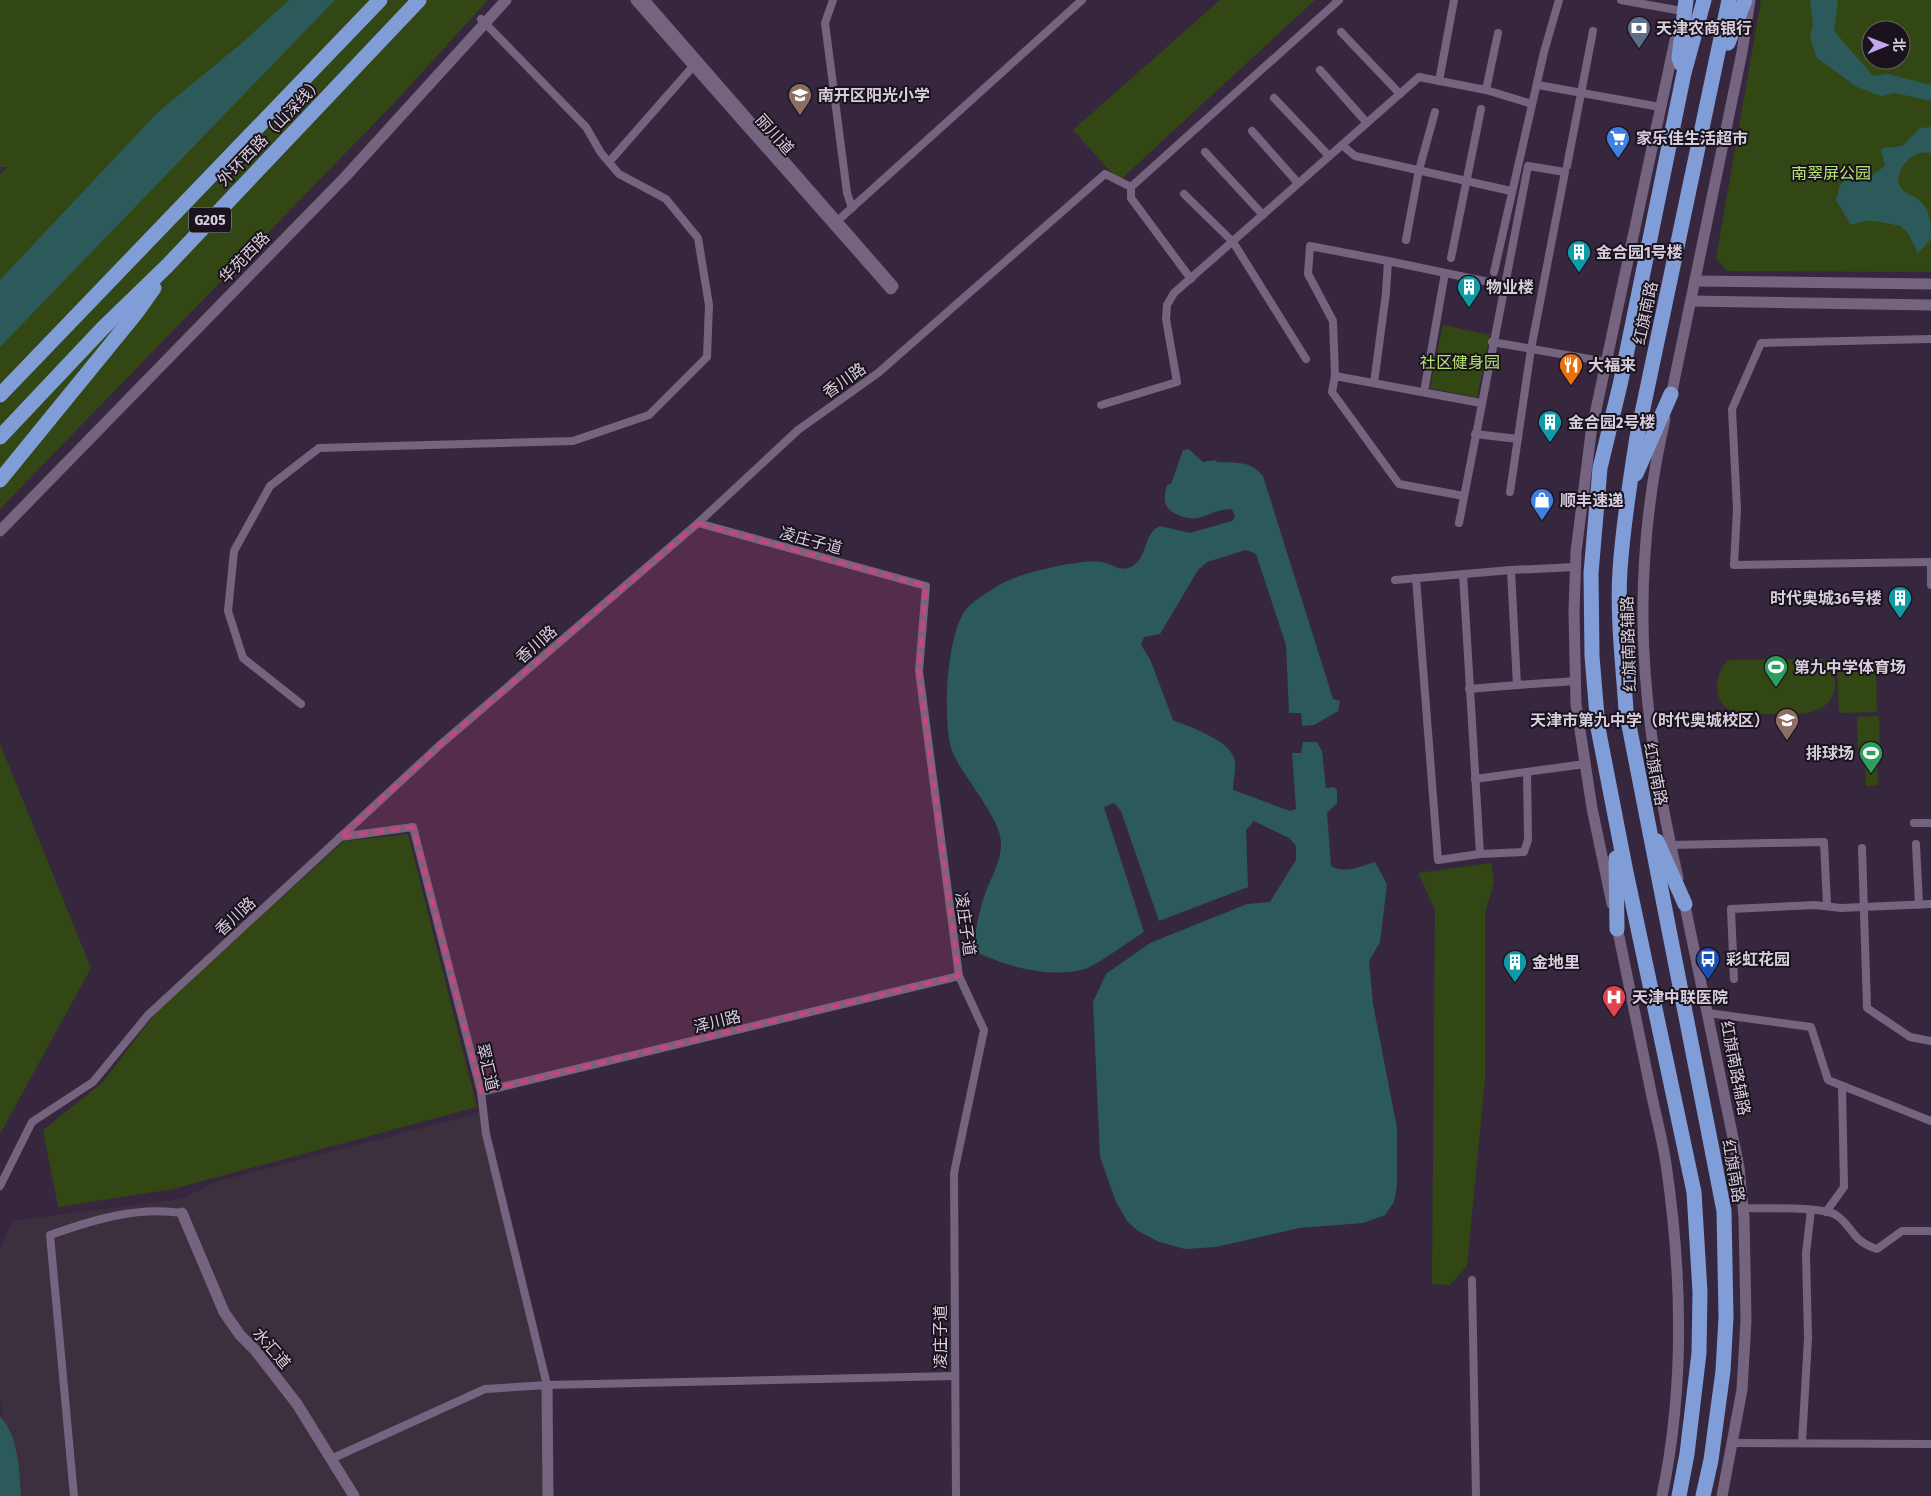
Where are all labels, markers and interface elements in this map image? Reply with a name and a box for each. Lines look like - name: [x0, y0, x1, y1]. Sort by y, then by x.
- bank icon: 天津农商银行: [1626, 15, 1652, 49]
- place label: 天津农商银行: [1656, 19, 1752, 38]
- north arrow: [1861, 20, 1911, 70]
- text: 北: [1890, 38, 1907, 52]
- street label: 外环西路（山深线）: [214, 73, 327, 190]
- school or university icon: 南开区阳光小学: [787, 82, 813, 116]
- place label: 南开区阳光小学: [818, 86, 930, 105]
- street label: 丽川道: [752, 110, 798, 159]
- supermarket icon: 家乐佳生活超市: [1605, 125, 1631, 159]
- place label: 家乐佳生活超市: [1636, 129, 1748, 148]
- park label: 南翠屏公园: [1791, 164, 1871, 183]
- road number: G205: [189, 208, 231, 232]
- street label: 华苑西路: [215, 228, 273, 287]
- building icon: 金合园1号楼: [1566, 239, 1592, 273]
- place label: 金合园1号楼: [1596, 243, 1683, 262]
- building icon: 物业楼: [1456, 274, 1482, 308]
- place label: 物业楼: [1486, 278, 1534, 297]
- street label: 红旗南路: [1630, 280, 1661, 346]
- restaurant icon: 大福来: [1558, 352, 1584, 386]
- park label: 社区健身园: [1420, 353, 1500, 372]
- place label: 大福来: [1588, 356, 1636, 375]
- street label: 香川路: [819, 359, 869, 402]
- building icon: 金合园2号楼: [1537, 409, 1563, 443]
- place label: 金合园2号楼: [1568, 413, 1655, 432]
- shop icon: 顺丰速递: [1529, 487, 1555, 521]
- place label: 顺丰速递: [1560, 491, 1624, 510]
- street label: 凌庄子道: [777, 523, 844, 558]
- building icon: 时代奥城36号楼: [1887, 585, 1913, 619]
- place label: 时代奥城36号楼: [1770, 589, 1882, 608]
- street label: 红旗南路辅路: [1617, 596, 1640, 692]
- street label: 香川路: [512, 621, 561, 667]
- sports icon: 第九中学体育场: [1763, 654, 1789, 688]
- place label: 第九中学体育场: [1794, 658, 1906, 677]
- school or university icon: 天津市第九中学（时代奥城校区）: [1774, 707, 1800, 741]
- place label: 天津市第九中学（时代奥城校区）: [1530, 711, 1770, 730]
- sports icon: 排球场: [1858, 740, 1884, 774]
- street label: 红旗南路: [1640, 741, 1671, 807]
- place label: 排球场: [1806, 744, 1854, 763]
- street label: 凌庄子道: [952, 891, 979, 957]
- street label: 香川路: [211, 893, 259, 940]
- bus stop icon: 彩虹花园: [1695, 946, 1721, 980]
- building icon: 金地里: [1502, 949, 1528, 983]
- place label: 彩虹花园: [1726, 950, 1790, 969]
- place label: 金地里: [1532, 953, 1580, 972]
- hospital icon: 天津中联医院: [1601, 984, 1627, 1018]
- place label: 天津中联医院: [1632, 988, 1728, 1007]
- street label: 泽川路: [692, 1006, 743, 1037]
- street label: 红旗南路辅路: [1717, 1019, 1754, 1117]
- street label: 翠汇道: [473, 1042, 502, 1093]
- street label: 红旗南路: [1719, 1138, 1748, 1204]
- street label: 凌庄子道: [931, 1305, 950, 1369]
- street label: 水汇道: [249, 1324, 295, 1373]

